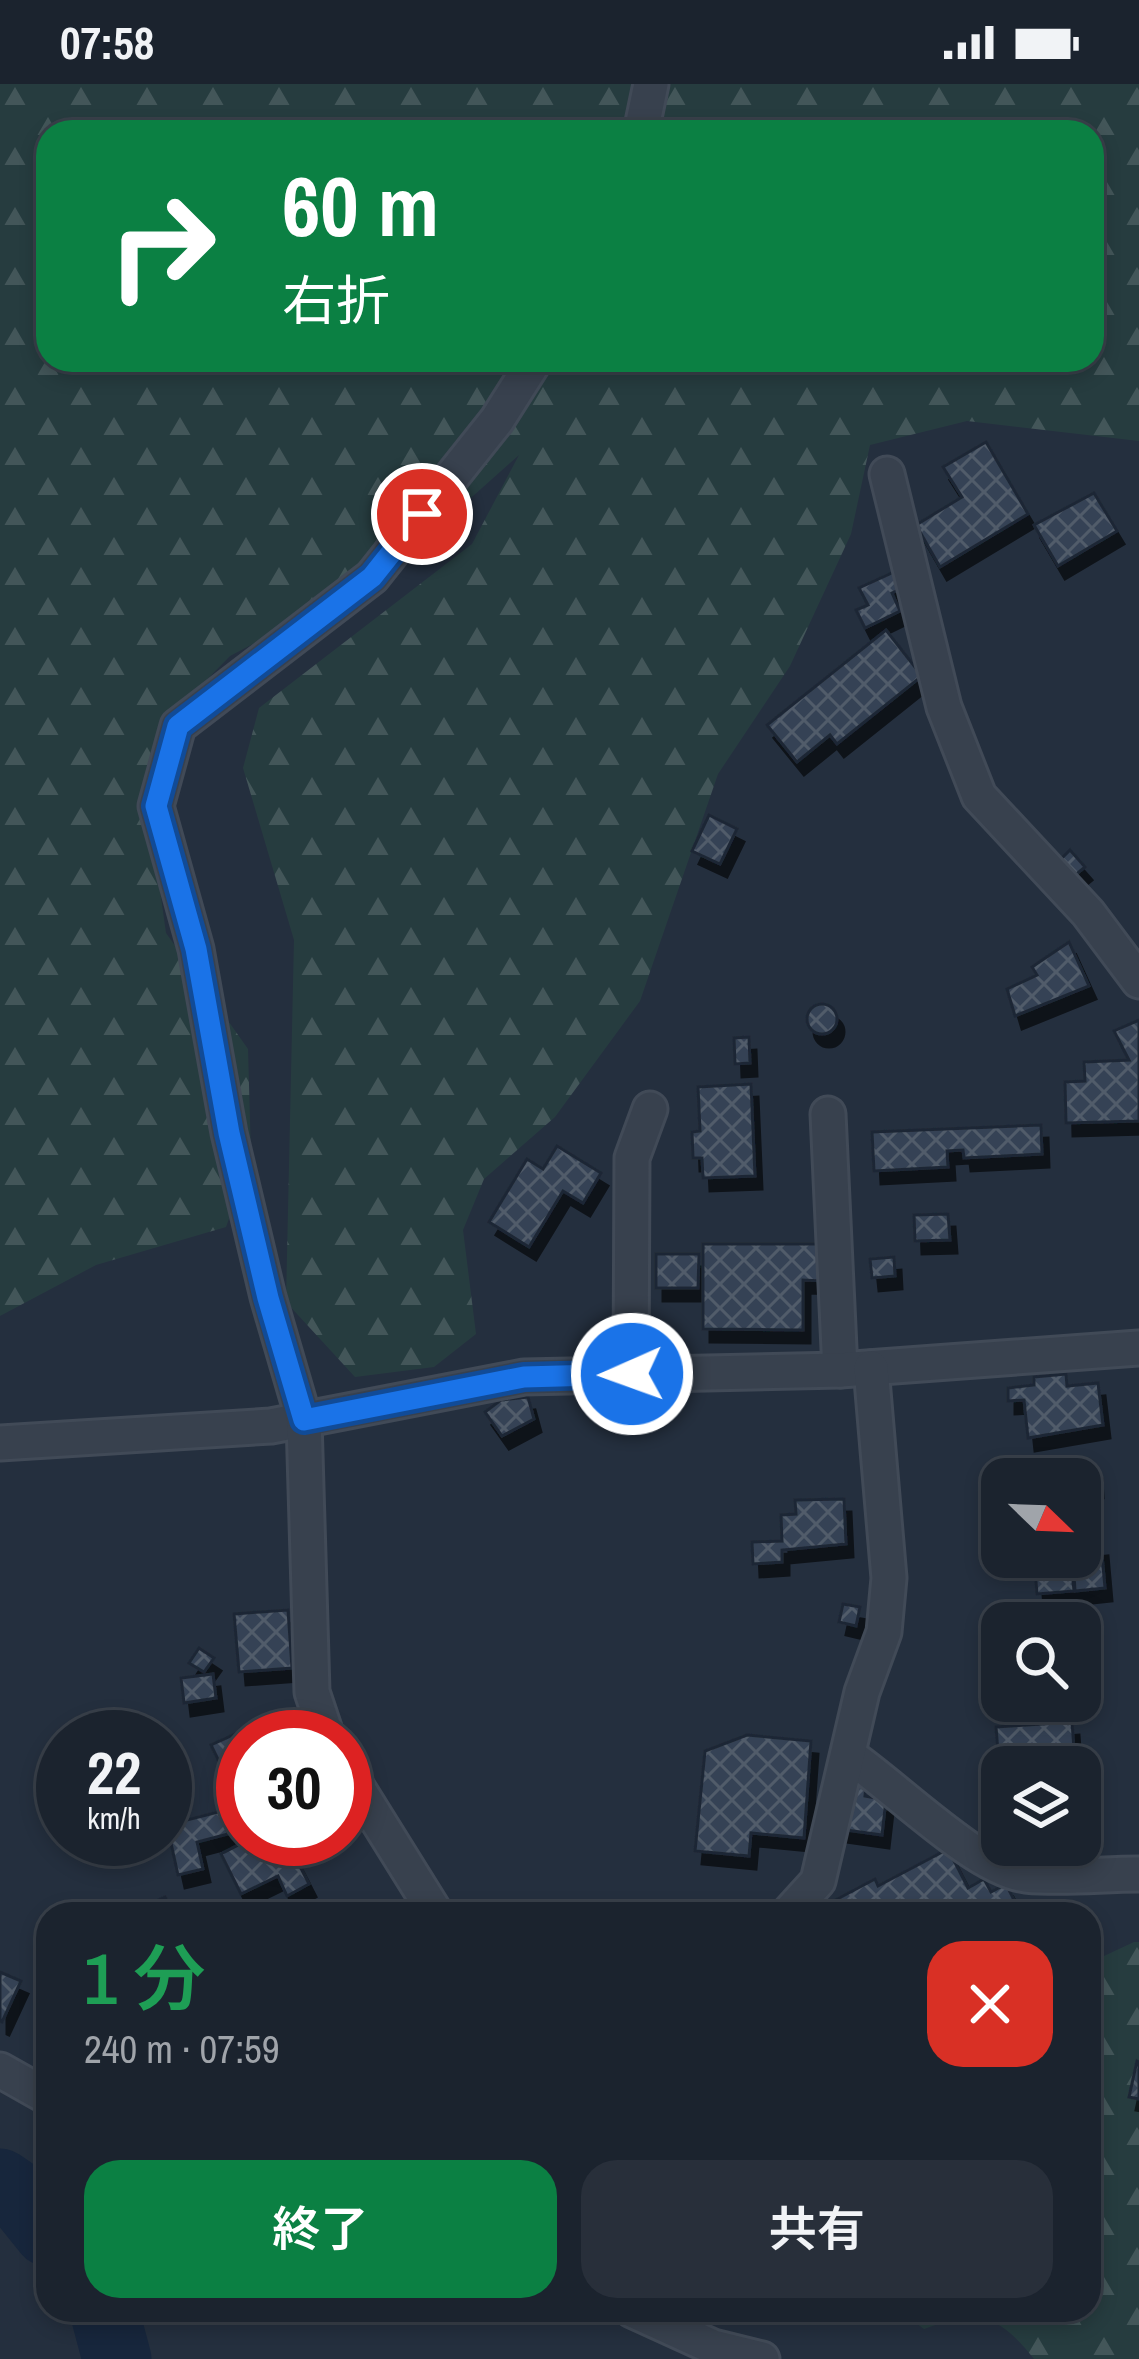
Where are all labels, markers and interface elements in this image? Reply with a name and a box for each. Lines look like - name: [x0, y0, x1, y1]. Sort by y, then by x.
- text: 07:58: [60, 12, 154, 73]
- text: 60 m: [282, 149, 439, 262]
- icon: right: [84, 168, 240, 324]
- text: 右折: [282, 264, 390, 337]
- pin: [371, 463, 473, 565]
- icon: arrive: [389, 481, 455, 547]
- position arrow: [569, 1311, 695, 1437]
- north arrow: [981, 1458, 1101, 1578]
- map controls: [981, 1458, 1101, 1866]
- button: search: [981, 1602, 1101, 1722]
- speed limit sign: 30: [216, 1710, 372, 1866]
- text: 22: [87, 1732, 141, 1813]
- button: layers: [981, 1746, 1101, 1866]
- text: km/h: [87, 1798, 141, 1838]
- text: 1 分: [84, 1929, 205, 2026]
- button: close: [927, 1941, 1053, 2067]
- text: 240 m · 07:59: [84, 2023, 280, 2075]
- button: 終了: [84, 2160, 557, 2298]
- button: 共有: [581, 2160, 1053, 2298]

